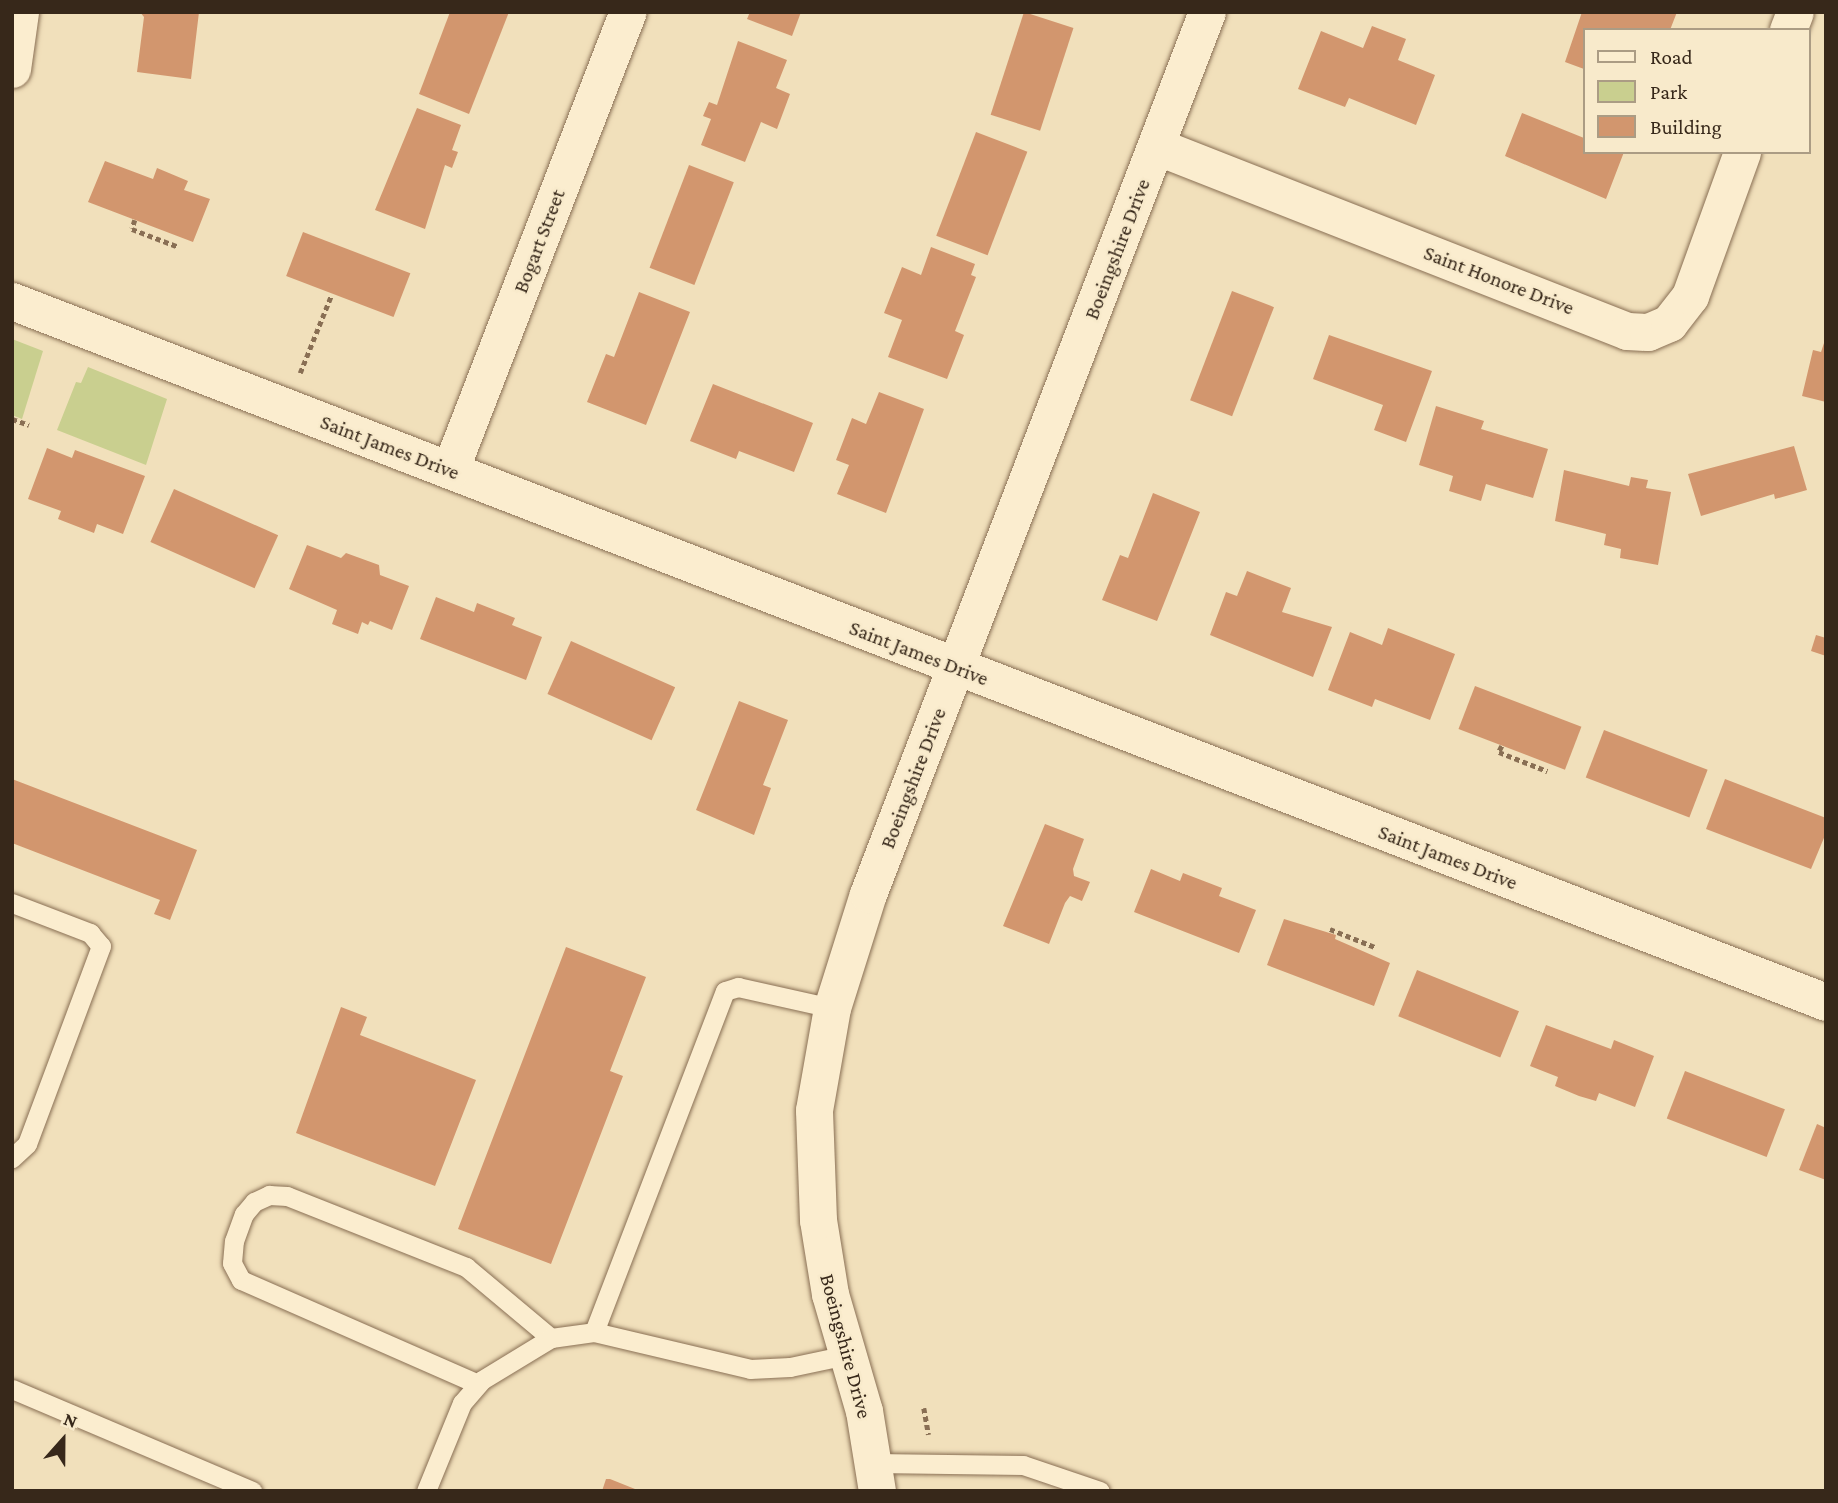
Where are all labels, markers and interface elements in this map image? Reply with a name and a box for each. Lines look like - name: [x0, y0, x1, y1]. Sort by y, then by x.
- legend: [1582, 28, 1810, 154]
- text: Road: [1650, 45, 1693, 69]
- text: Park: [1650, 80, 1687, 104]
- text: Building: [1650, 115, 1722, 139]
- street label: Boeingshire Drive: [1079, 175, 1155, 323]
- street label: Bogart Street: [508, 185, 570, 297]
- street label: Saint Honore Drive: [1420, 240, 1578, 320]
- street label: Saint James Drive: [317, 409, 463, 485]
- street label: Saint James Drive: [846, 615, 992, 691]
- street label: Boeingshire Drive: [875, 704, 951, 852]
- street label: Saint James Drive: [1375, 819, 1521, 895]
- street label: Boeingshire Drive: [815, 1271, 877, 1421]
- north arrow: [28, 1405, 98, 1475]
- text: N: [61, 1408, 81, 1432]

